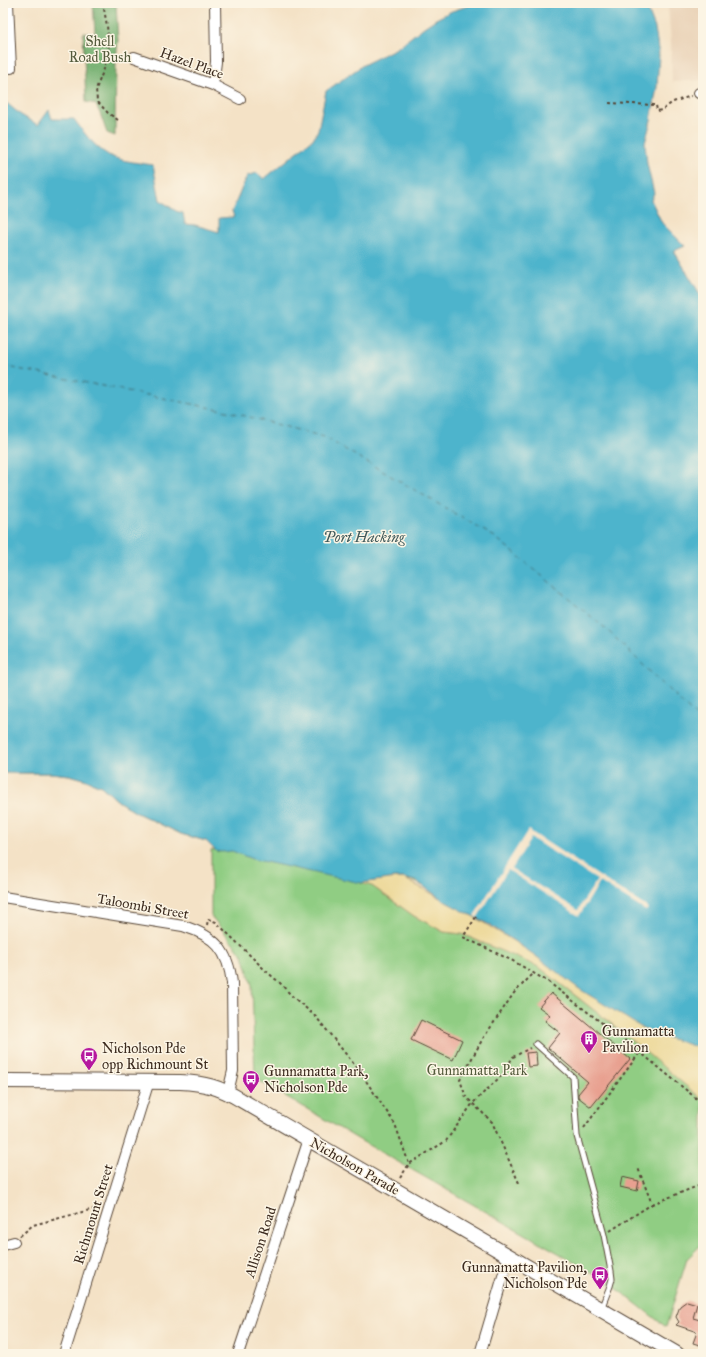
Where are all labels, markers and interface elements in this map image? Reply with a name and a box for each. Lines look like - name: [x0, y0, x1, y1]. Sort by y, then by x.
- park label: Shell Road Bush: [69, 33, 131, 66]
- street label: Hazel Place: [158, 44, 226, 83]
- water label: Port Hacking: [323, 528, 406, 546]
- street label: Taloombi Street: [96, 890, 190, 923]
- place label: Gunnamatta Pavilion: [602, 1023, 674, 1056]
- building icon: Gunnamatta Pavilion: [579, 1029, 599, 1054]
- place label: Nicholson Pde opp Richmount St: [102, 1040, 208, 1073]
- bus stop icon: Nicholson Pde opp Richmount St: [79, 1046, 99, 1071]
- park label: Gunnamatta Park: [427, 1062, 528, 1079]
- place label: Gunnamatta Park, Nicholson Pde: [264, 1063, 369, 1096]
- bus stop icon: Gunnamatta Park, Nicholson Pde: [241, 1069, 261, 1094]
- street label: Nicholson Parade: [307, 1134, 403, 1199]
- street label: Richmount Street: [70, 1162, 117, 1266]
- street label: Allison Road: [241, 1205, 280, 1281]
- place label: Gunnamatta Pavilion, Nicholson Pde: [462, 1259, 587, 1292]
- bus stop icon: Gunnamatta Pavilion, Nicholson Pde: [590, 1265, 610, 1290]

